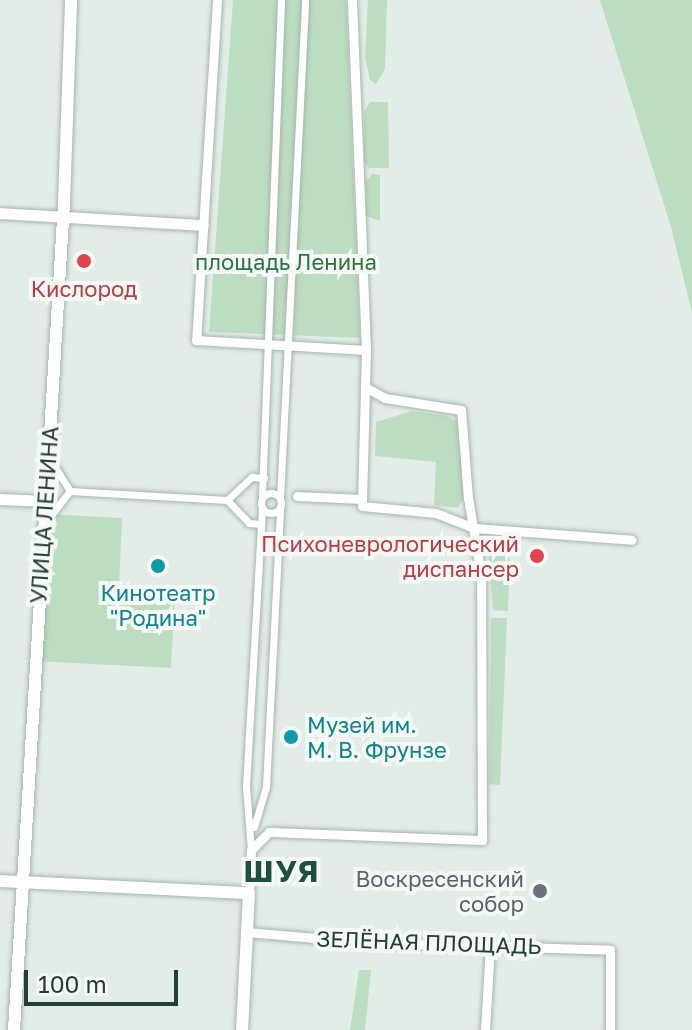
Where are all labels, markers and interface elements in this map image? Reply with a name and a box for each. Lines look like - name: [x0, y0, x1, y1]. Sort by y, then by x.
- park label: площадь Ленина: [195, 249, 377, 275]
- marker: Кислород: [73, 250, 95, 272]
- place label: Кислород: [31, 276, 137, 302]
- street label: УЛИЦА ЛЕНИНА: [25, 425, 63, 605]
- place label: Психоневрологический диспансер: [261, 530, 519, 582]
- marker: Психоневрологический диспансер: [526, 545, 548, 567]
- marker: Кинотеатр "Родина": [149, 557, 167, 575]
- place label: Кинотеатр "Родина": [100, 579, 216, 630]
- place label: Музей им. М. В. Фрунзе: [307, 711, 447, 762]
- marker: Музей им. М. В. Фрунзе: [282, 728, 300, 746]
- district label: ШУЯ: [243, 853, 321, 889]
- place label: Воскресенский собор: [355, 865, 524, 916]
- marker: Воскресенский собор: [531, 882, 549, 900]
- street label: ЗЕЛЁНАЯ ПЛОЩАДЬ: [316, 925, 542, 959]
- scale bar: [28, 954, 182, 1004]
- text: 100 m: [38, 969, 107, 998]

